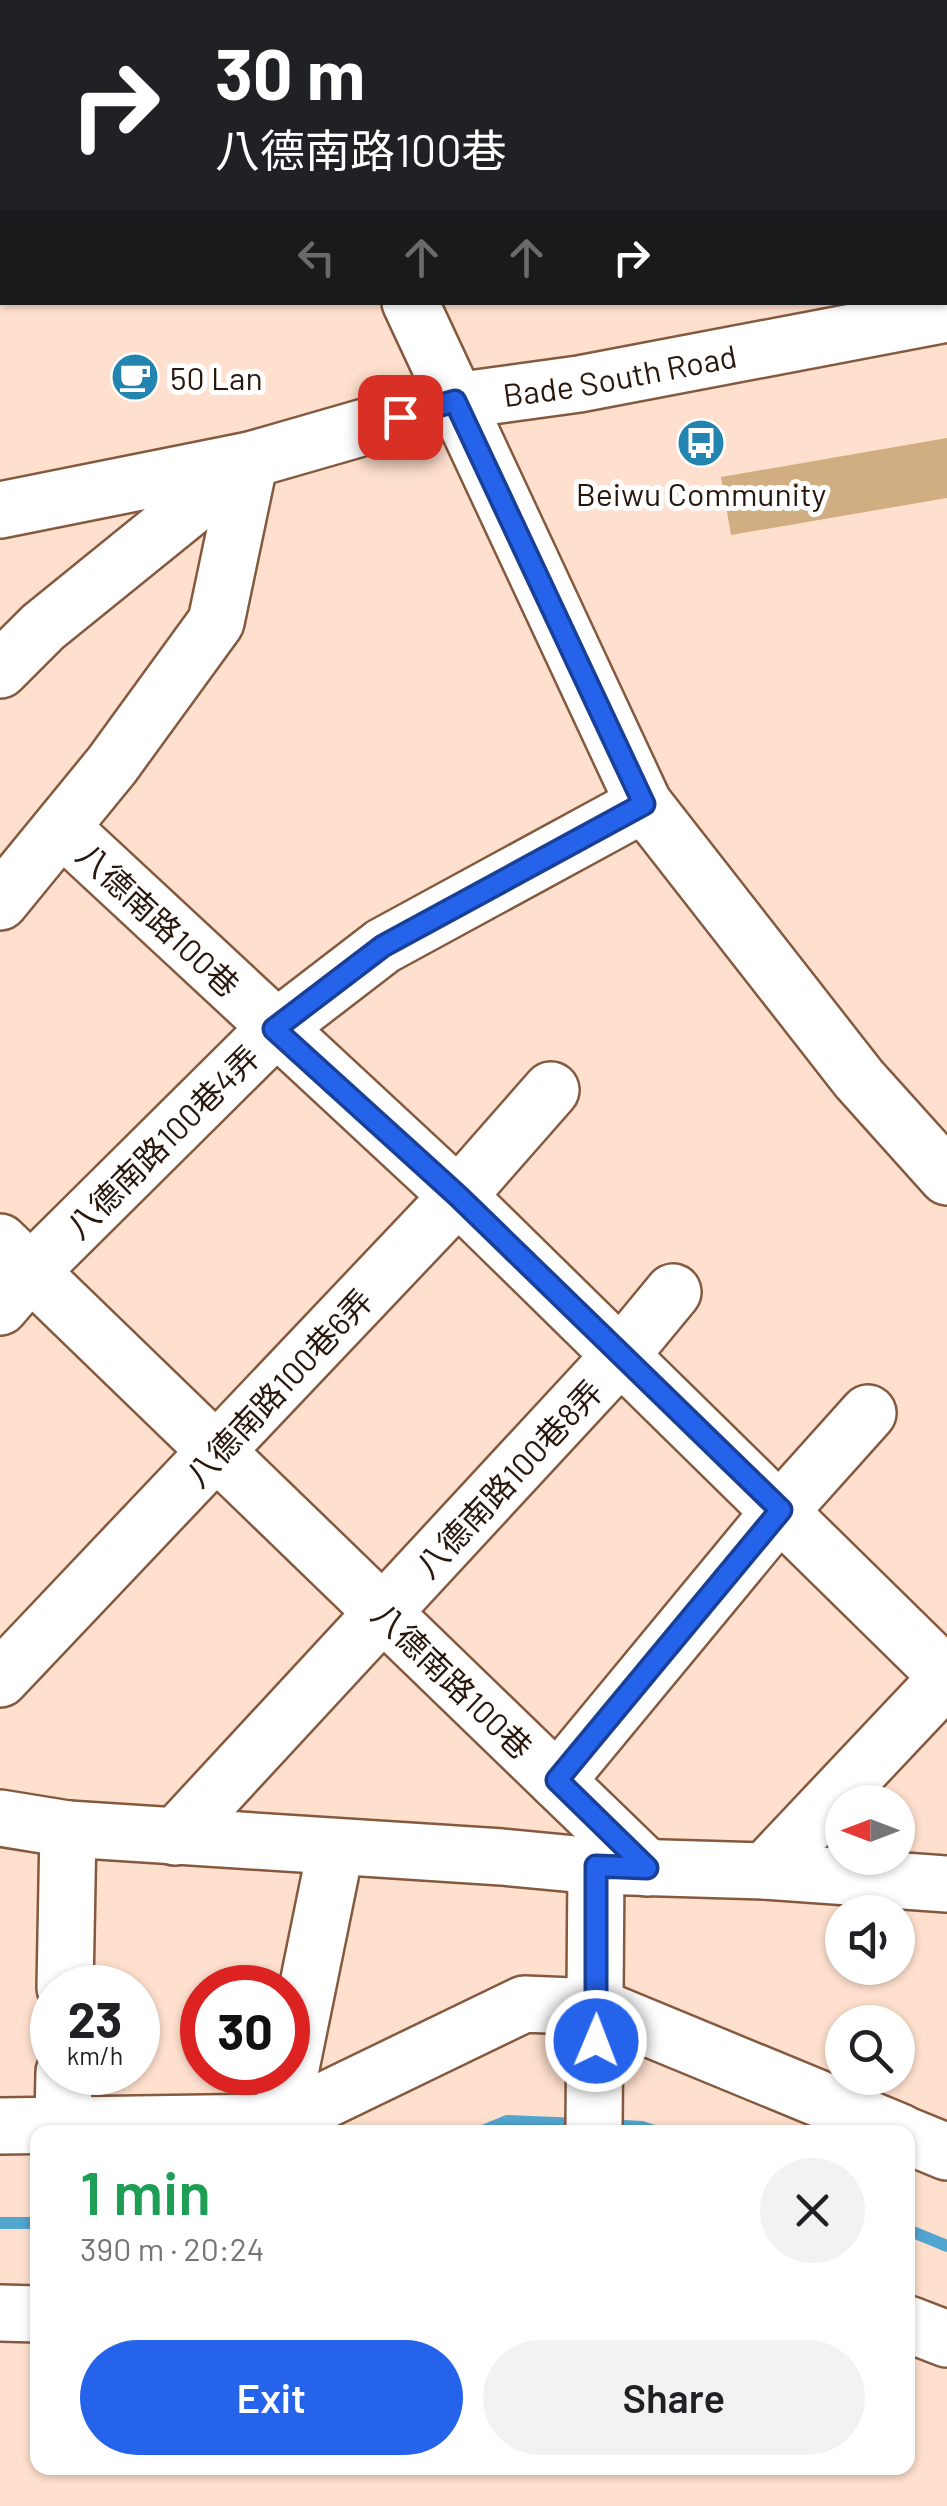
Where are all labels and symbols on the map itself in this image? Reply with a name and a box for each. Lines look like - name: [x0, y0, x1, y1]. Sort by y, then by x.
- street label: Bade South Road: [500, 335, 740, 413]
- cafe icon: 50 Lan: [109, 351, 161, 403]
- place label: 50 Lan: [170, 358, 263, 396]
- pin: [358, 375, 443, 460]
- bus stop icon: Beiwu Community: [675, 417, 727, 469]
- place label: Beiwu Community: [576, 474, 827, 512]
- street label: 八德南路100巷: [70, 834, 248, 1004]
- street label: 八德南路100巷4弄: [58, 1037, 266, 1245]
- street label: 八德南路100巷6弄: [177, 1280, 379, 1494]
- street label: 八德南路100巷8弄: [407, 1371, 609, 1585]
- street label: 八德南路100巷: [365, 1594, 541, 1766]
- north arrow: [825, 1785, 915, 1875]
- speed limit sign: 30: [180, 1965, 310, 2095]
- position arrow: [544, 1989, 648, 2093]

